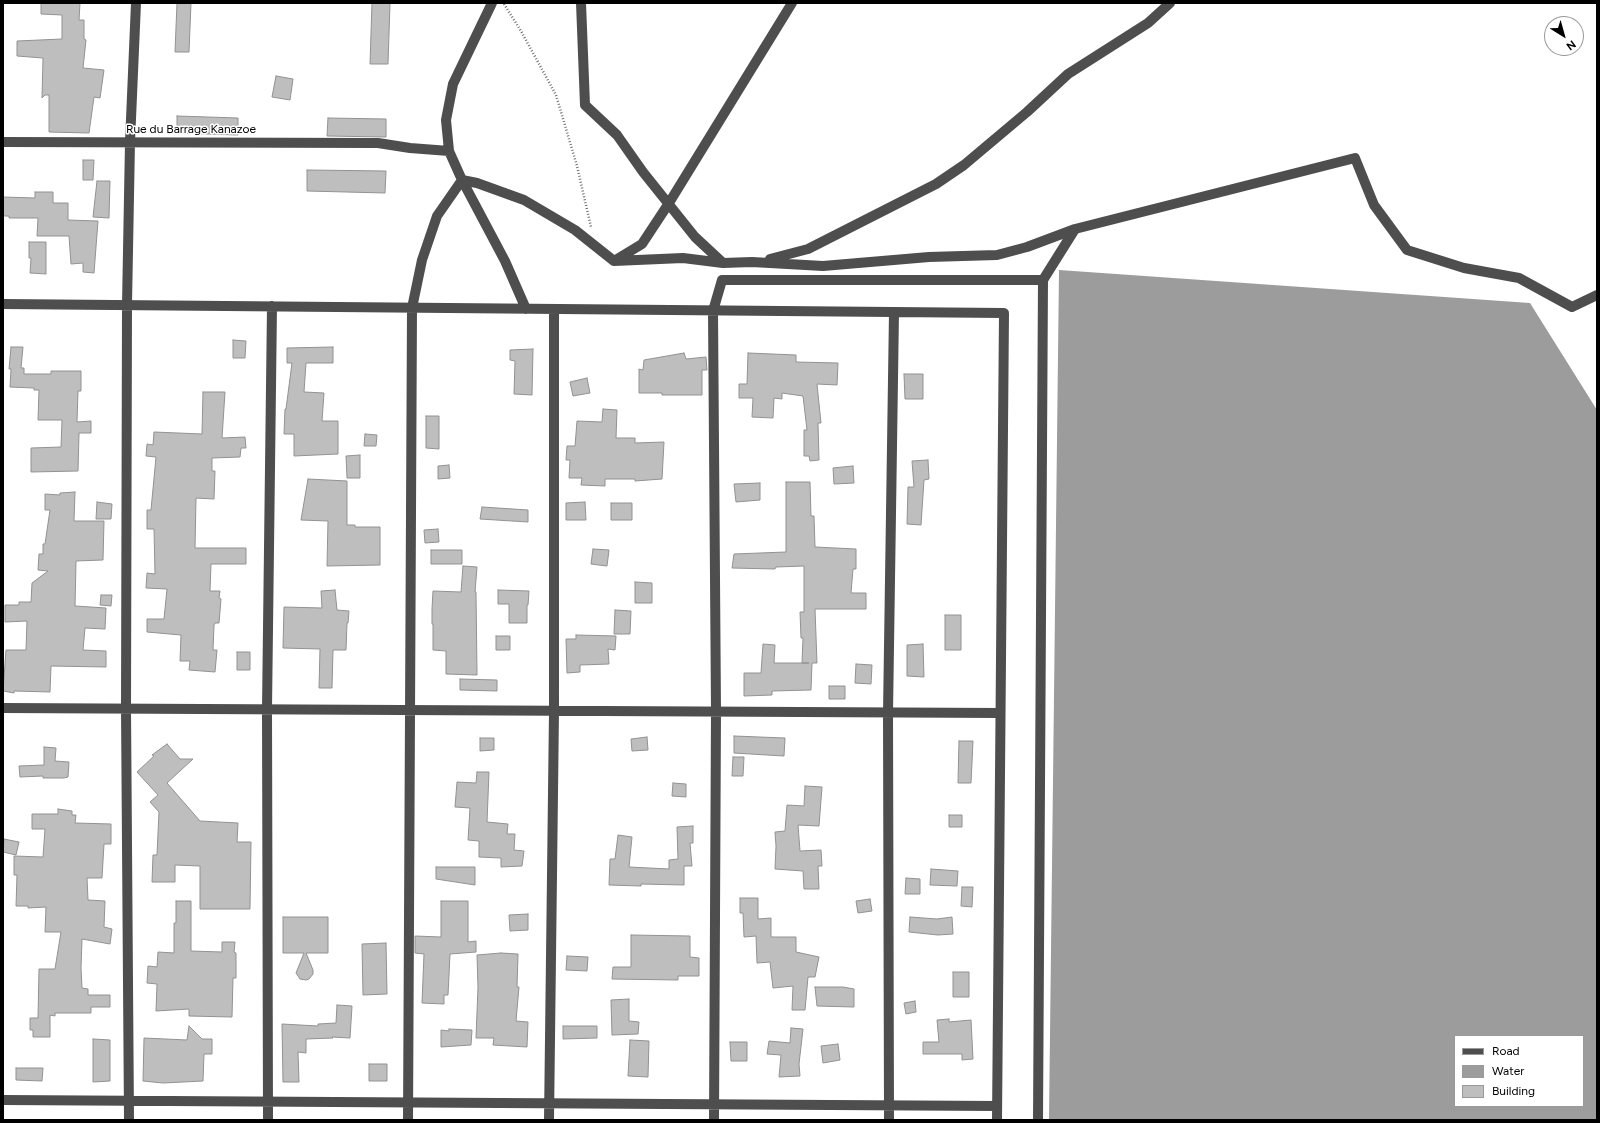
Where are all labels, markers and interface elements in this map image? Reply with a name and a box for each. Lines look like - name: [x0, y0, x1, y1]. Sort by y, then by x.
- north arrow: [1544, 16, 1584, 56]
- text: N: [1564, 37, 1578, 53]
- street label: Rue du Barrage Kanazoe: [126, 122, 256, 136]
- legend: [1454, 1035, 1584, 1107]
- text: Road: [1492, 1044, 1520, 1058]
- text: Water: [1492, 1064, 1524, 1078]
- text: Building: [1492, 1084, 1535, 1098]

